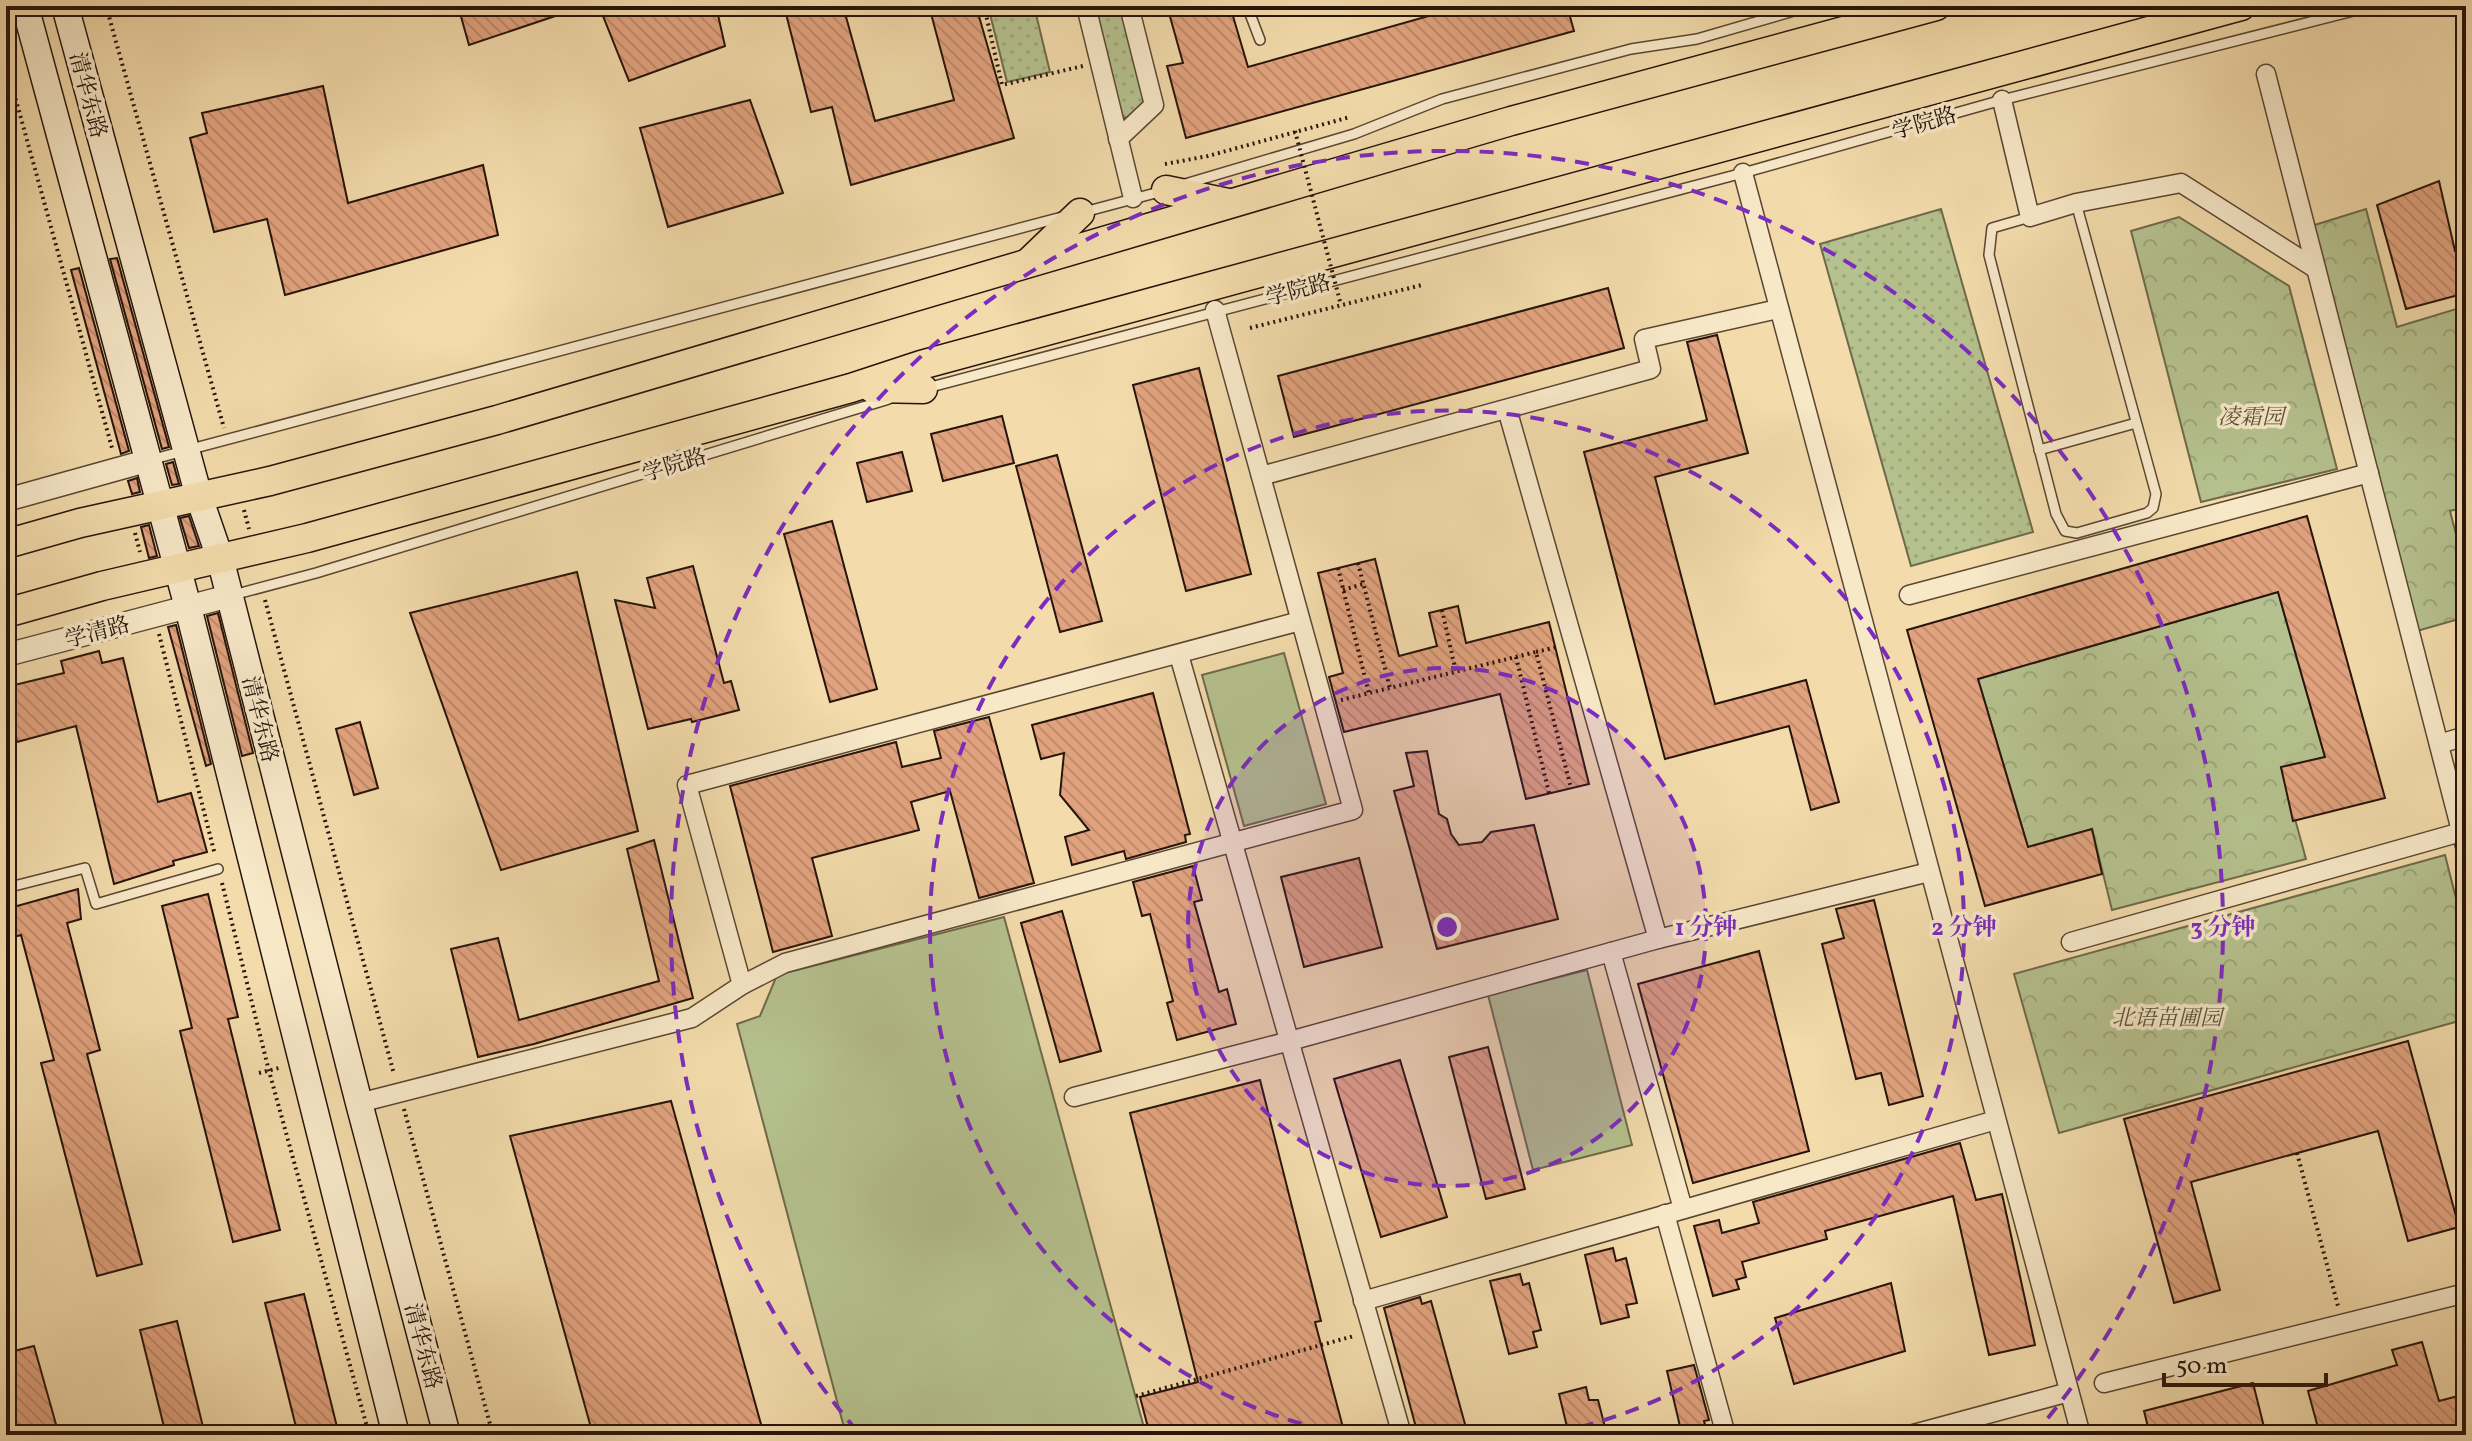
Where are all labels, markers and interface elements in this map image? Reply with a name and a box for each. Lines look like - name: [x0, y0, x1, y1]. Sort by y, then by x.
- street label: 清华东路: [60, 49, 113, 142]
- street label: 学院路: [1889, 100, 1961, 148]
- street label: 学院路: [1263, 268, 1335, 315]
- park label: 凌霜园: [2218, 403, 2287, 434]
- street label: 学院路: [639, 442, 711, 491]
- street label: 学清路: [62, 610, 134, 657]
- street label: 清华东路: [233, 673, 284, 766]
- text: 1 分钟: [1675, 912, 1737, 946]
- text: 2 分钟: [1931, 912, 1997, 946]
- text: 3 分钟: [2190, 912, 2256, 946]
- centre of rings: [1433, 913, 1461, 941]
- park label: 北语苗圃园: [2112, 1004, 2225, 1035]
- street label: 清华东路: [395, 1300, 448, 1393]
- scale bar: [2164, 1337, 2326, 1387]
- text: 50 m: [2176, 1350, 2228, 1384]

